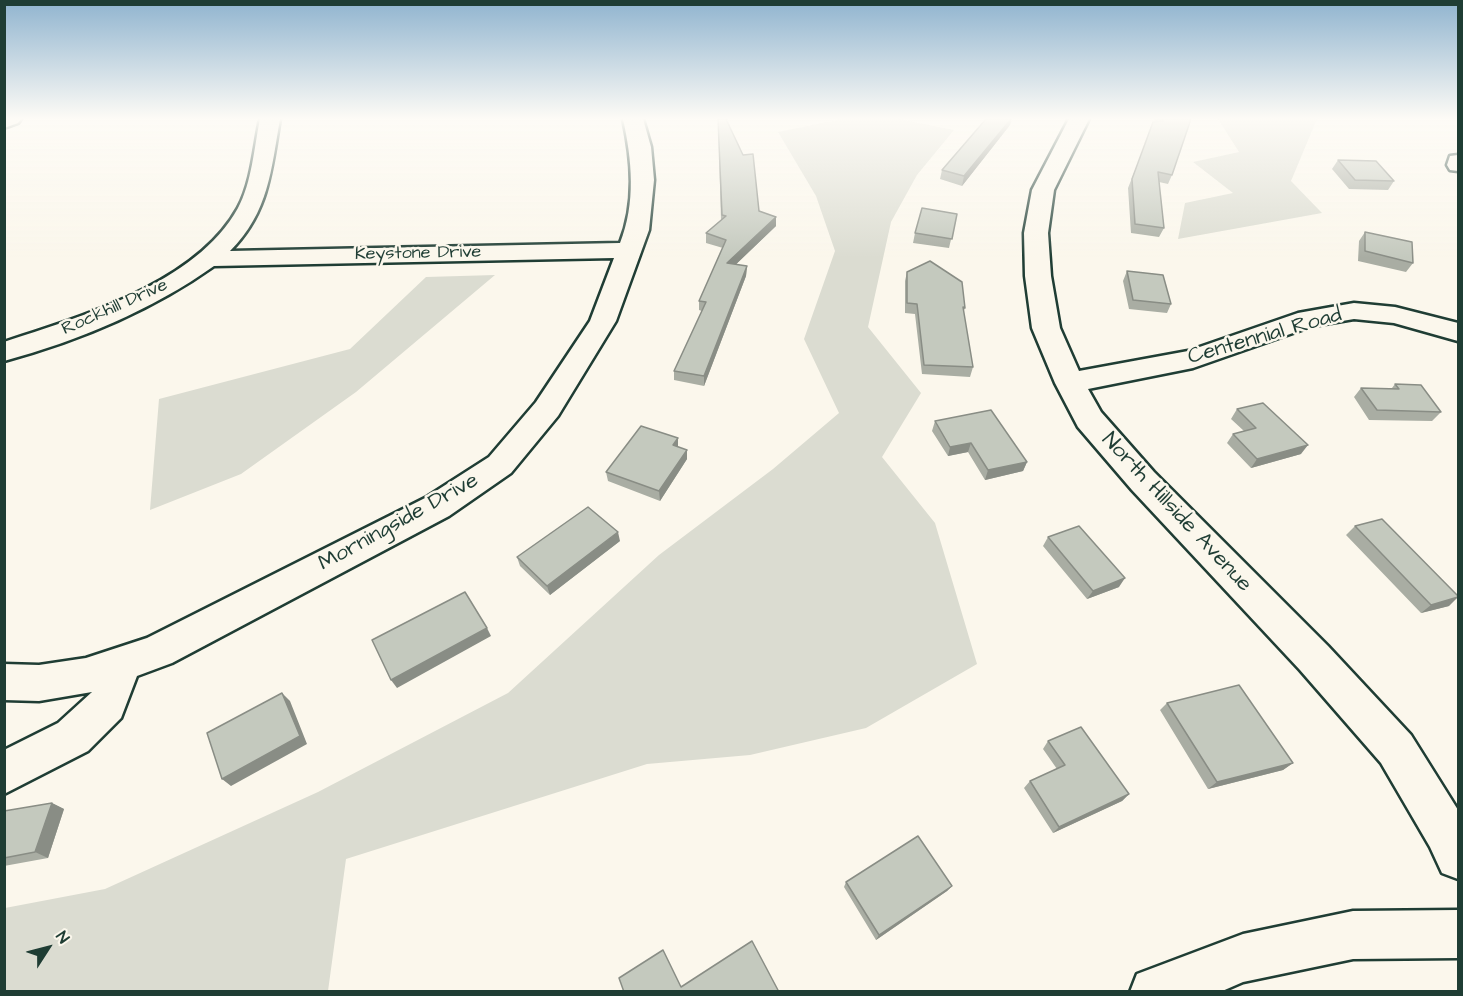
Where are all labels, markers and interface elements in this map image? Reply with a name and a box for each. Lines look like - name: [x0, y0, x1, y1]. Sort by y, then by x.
- street label: Keystone Drive: [355, 242, 481, 266]
- street label: Rockhill Drive: [59, 275, 171, 341]
- street label: Centennial Road: [1185, 302, 1345, 372]
- street label: North Hillside Avenue: [1095, 428, 1257, 598]
- street label: Morningside Drive: [314, 468, 484, 578]
- north arrow: [18, 918, 78, 978]
- text: N: [51, 927, 74, 948]

